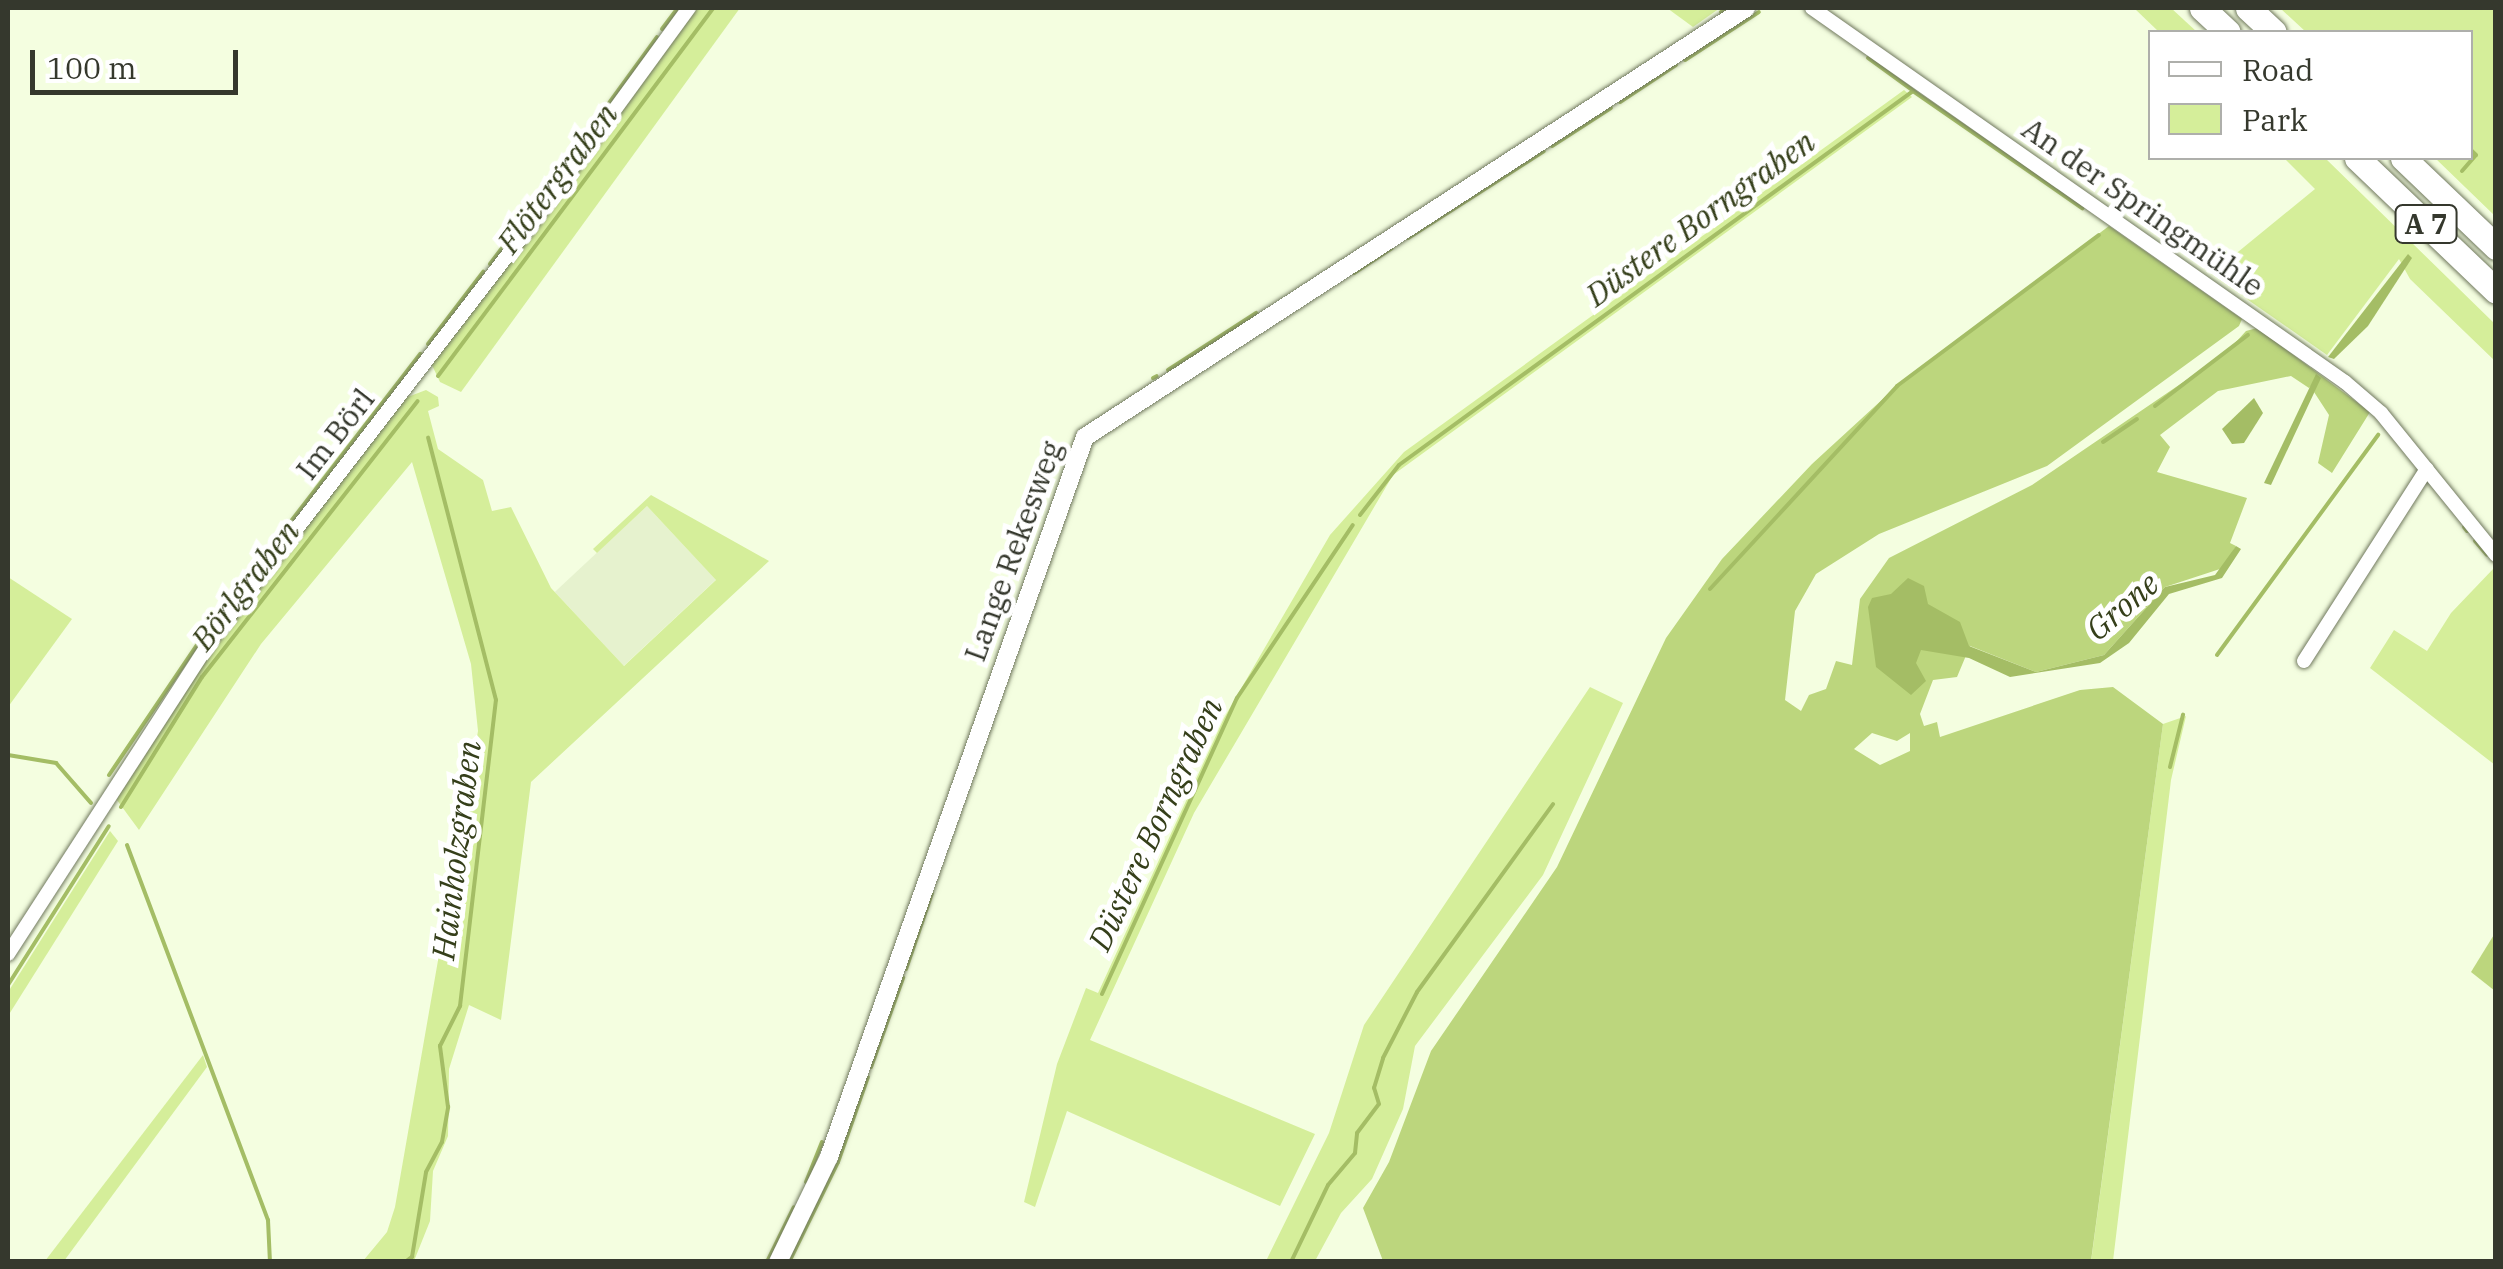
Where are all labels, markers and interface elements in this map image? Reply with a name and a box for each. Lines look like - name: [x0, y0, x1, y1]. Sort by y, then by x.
- scale bar: [35, 30, 242, 92]
- legend: [2148, 30, 2473, 160]
- text: 100 m: [47, 48, 137, 87]
- text: Road: [2242, 50, 2314, 89]
- water label: Flötergraben: [488, 96, 626, 260]
- text: Park: [2242, 100, 2308, 139]
- street label: An der Springmühle: [2015, 110, 2271, 304]
- water label: Düstere Borngraben: [1578, 122, 1822, 314]
- road number: A 7: [2394, 201, 2458, 247]
- street label: Im Börl: [288, 381, 382, 487]
- street label: Lange Rekesweg: [957, 436, 1069, 666]
- water label: Börlgraben: [183, 513, 307, 657]
- water label: Grone: [2078, 564, 2166, 648]
- water label: Düstere Borngraben: [1080, 692, 1230, 956]
- water label: Hainholzgraben: [424, 738, 488, 962]

